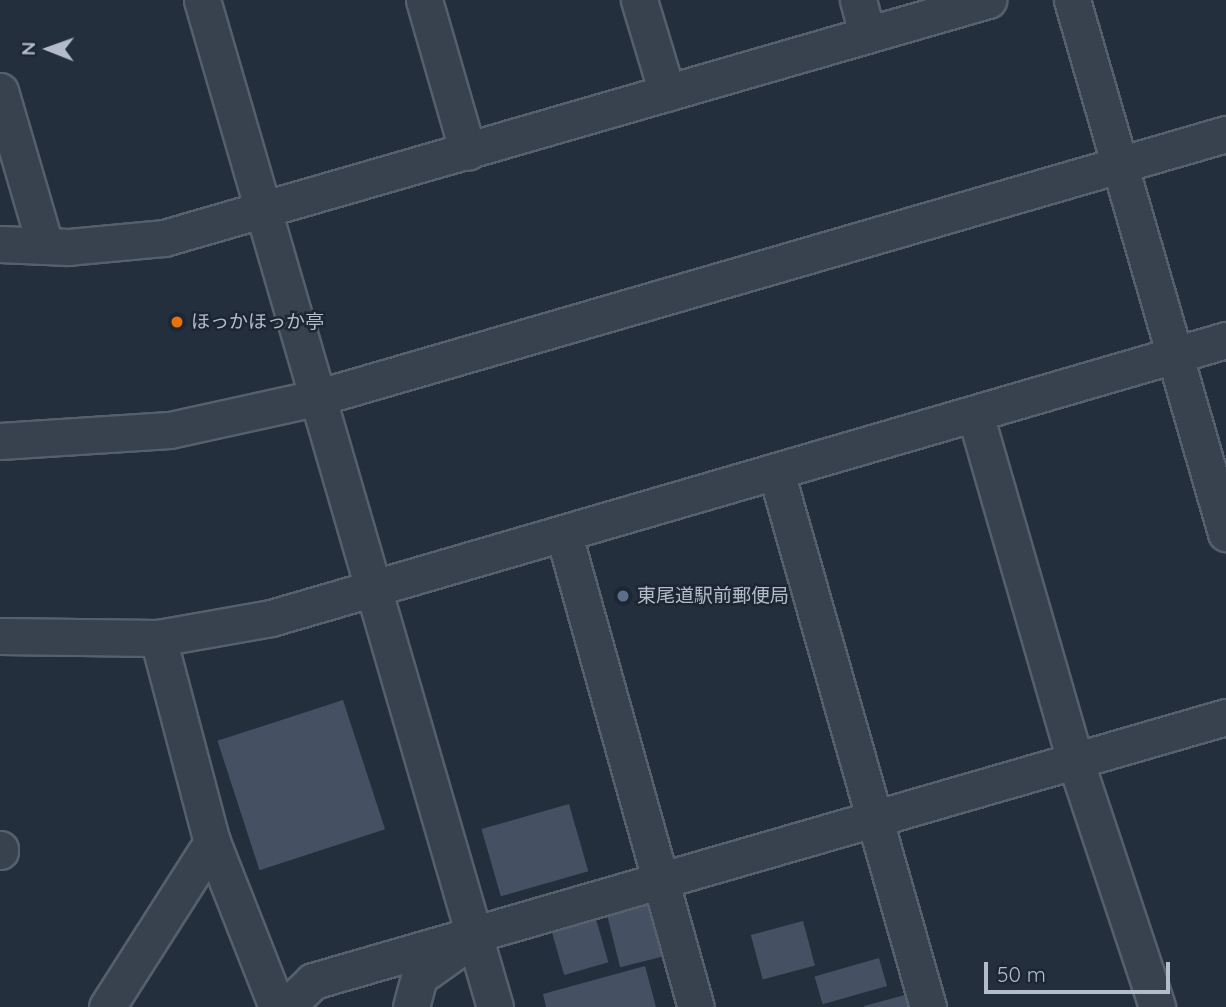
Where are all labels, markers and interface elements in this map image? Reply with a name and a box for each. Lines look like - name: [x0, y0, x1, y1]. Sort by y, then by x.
- north arrow: [14, 14, 84, 84]
- text: N: [16, 41, 40, 56]
- place label: ほっかほっか亭: [191, 311, 324, 333]
- marker: ほっかほっか亭: [169, 314, 185, 330]
- place label: 東尾道駅前郵便局: [637, 585, 789, 607]
- marker: 東尾道駅前郵便局: [615, 588, 631, 604]
- scale bar: [988, 948, 1174, 992]
- text: 50 m: [997, 961, 1046, 987]

